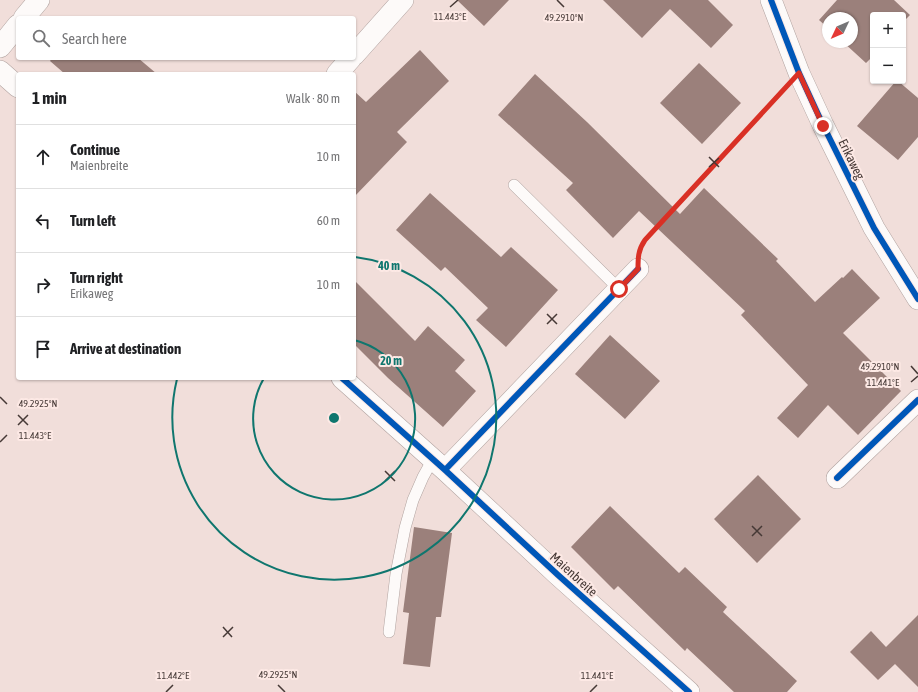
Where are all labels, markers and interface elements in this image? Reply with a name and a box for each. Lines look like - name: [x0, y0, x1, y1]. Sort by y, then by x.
- text: 11.443°E: [434, 11, 467, 22]
- text: 49.2910°N: [545, 12, 583, 23]
- north arrow: [822, 12, 858, 48]
- map controls: [870, 12, 906, 84]
- button: +: [870, 12, 906, 48]
- search box: [16, 16, 356, 60]
- icon: search: [30, 27, 52, 49]
- text: Search here: [62, 30, 127, 47]
- button: −: [870, 48, 906, 84]
- text: 1 min: [32, 88, 67, 108]
- text: Walk · 80 m: [286, 91, 340, 106]
- route end: [814, 117, 832, 135]
- street label: Erikaweg: [835, 136, 868, 182]
- text: Continue: [70, 141, 120, 158]
- icon: ahead: [32, 146, 54, 168]
- text: 10 m: [317, 149, 340, 164]
- text: Maienbreite: [70, 158, 128, 173]
- icon: left: [32, 210, 54, 232]
- text: Turn left: [70, 212, 116, 229]
- text: 60 m: [317, 213, 340, 228]
- text: 40 m: [377, 259, 400, 273]
- text: Turn right: [70, 269, 123, 286]
- icon: right: [32, 274, 54, 296]
- text: 10 m: [317, 277, 340, 292]
- route start: [610, 280, 628, 298]
- text: Erikaweg: [70, 286, 113, 301]
- icon: arrive: [32, 338, 54, 360]
- text: Arrive at destination: [70, 340, 181, 357]
- text: 20 m: [380, 354, 402, 368]
- text: 49.2910°N: [861, 361, 899, 372]
- text: 11.441°E: [867, 377, 900, 388]
- text: 49.2925°N: [19, 398, 57, 409]
- centre of rings: [327, 411, 341, 425]
- text: 11.443°E: [19, 430, 52, 441]
- street label: Maienbreite: [547, 549, 600, 600]
- text: 49.2925°N: [259, 669, 297, 680]
- text: 11.442°E: [157, 670, 190, 681]
- text: 11.441°E: [581, 670, 614, 681]

